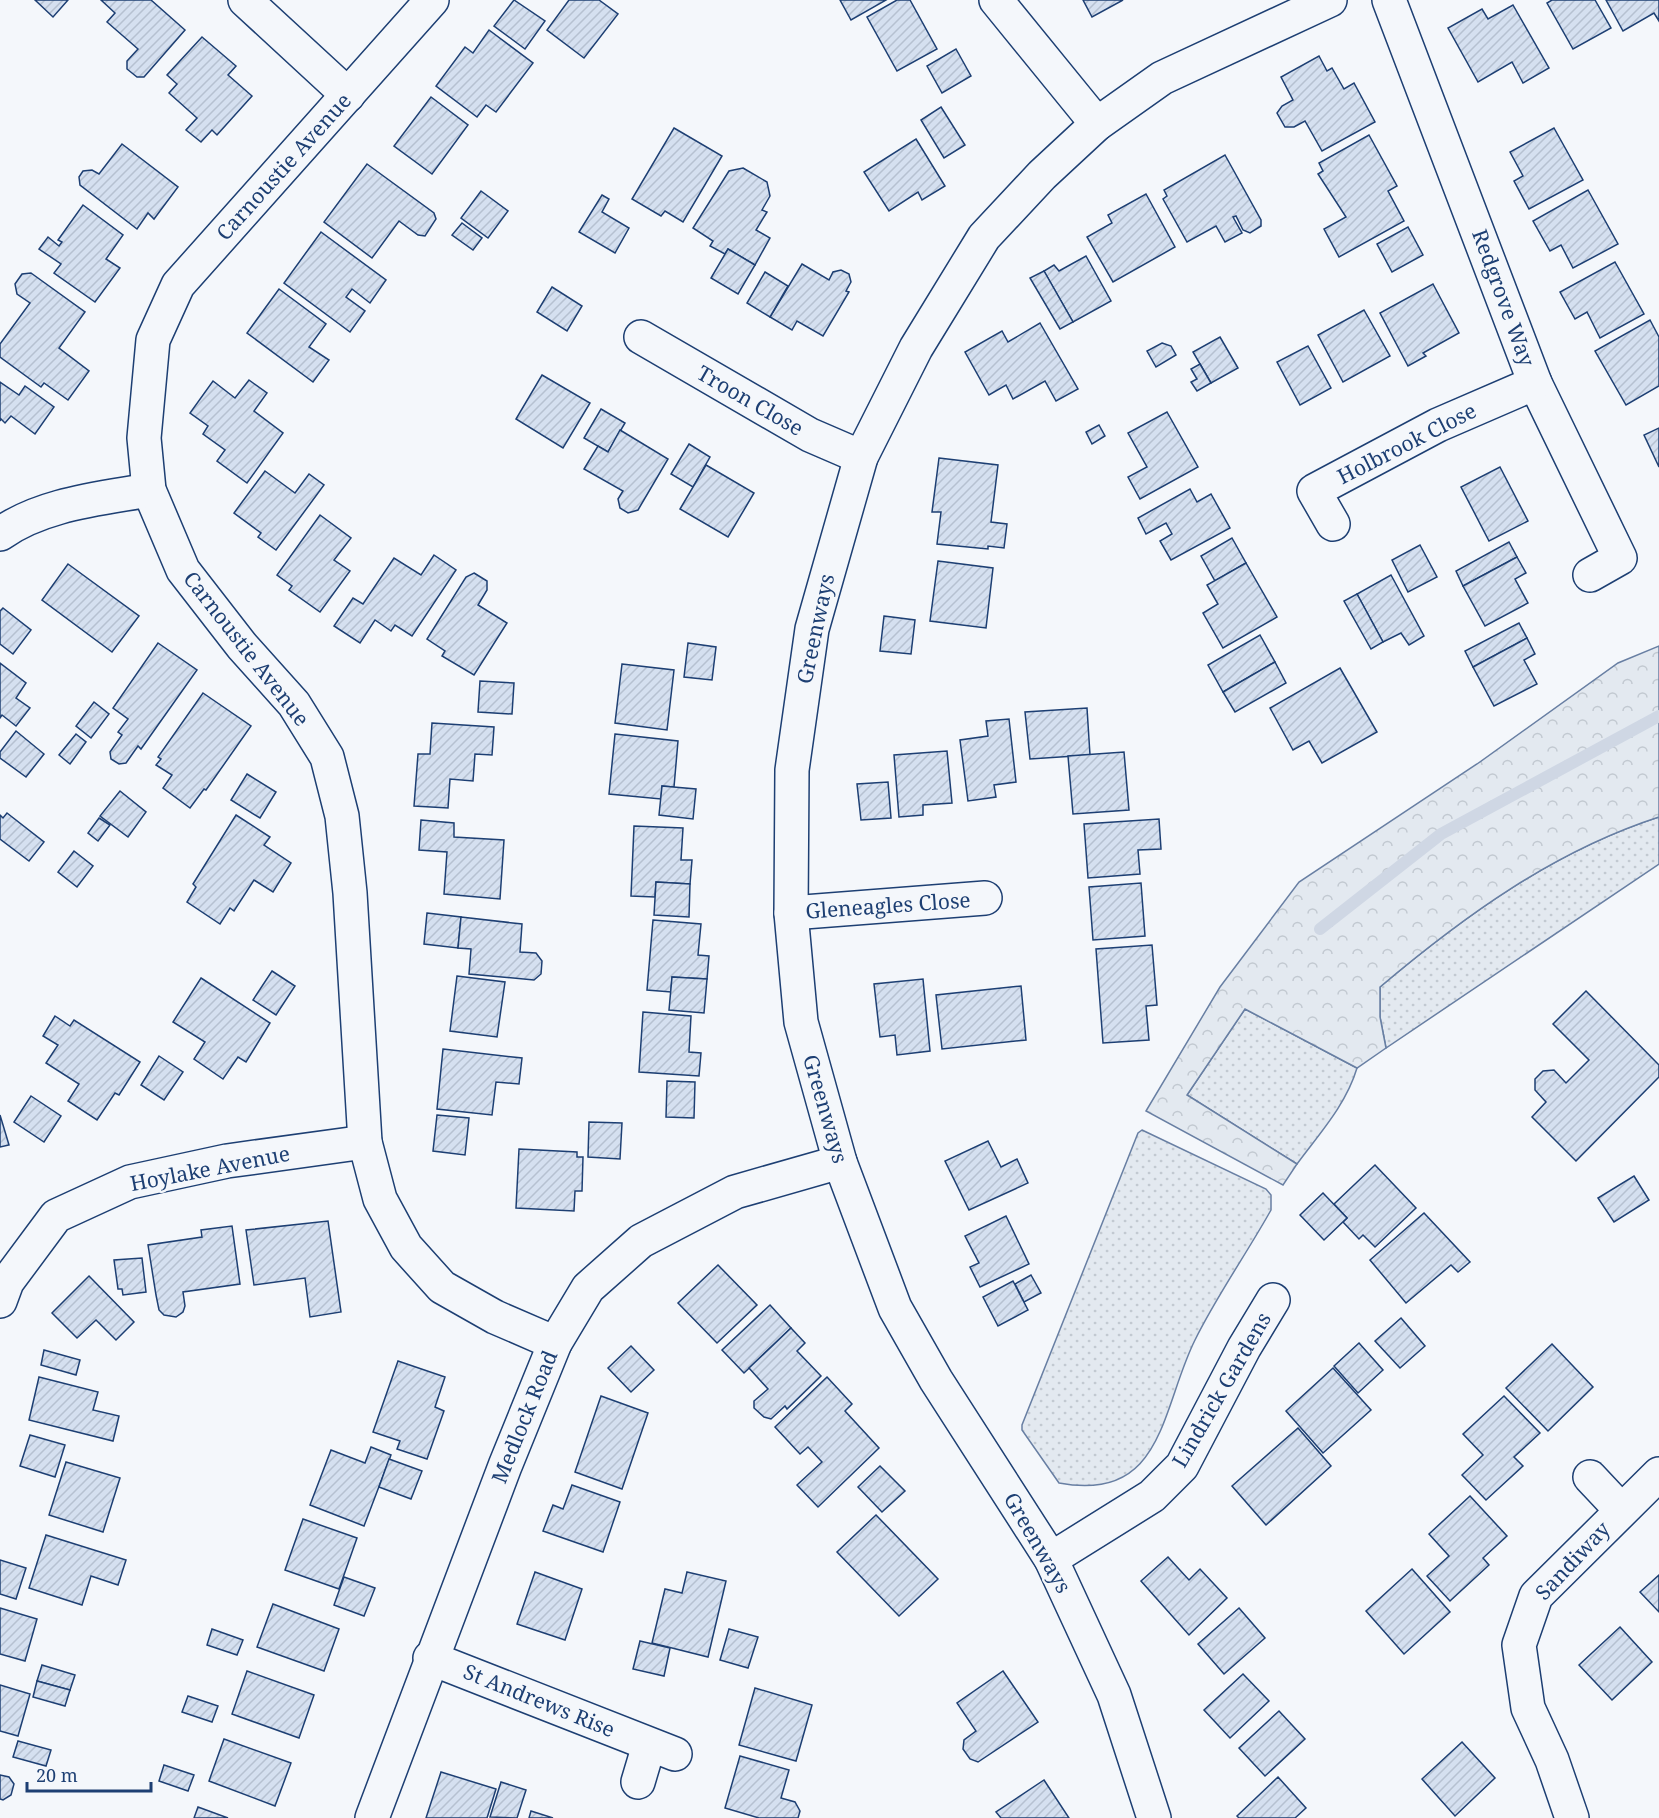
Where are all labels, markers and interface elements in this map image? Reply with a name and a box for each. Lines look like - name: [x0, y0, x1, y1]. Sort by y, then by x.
- street label: Carnoustie Avenue: [210, 87, 357, 246]
- street label: Redgrove Way: [1466, 225, 1542, 370]
- street label: Troon Close: [692, 358, 809, 442]
- street label: Holbrook Close: [1332, 396, 1481, 490]
- street label: Carnoustie Avenue: [178, 565, 316, 731]
- street label: Greenways: [790, 571, 840, 686]
- street label: Gleneagles Close: [804, 885, 971, 925]
- street label: Greenways: [797, 1051, 855, 1166]
- street label: Hoylake Avenue: [128, 1139, 292, 1197]
- street label: Lindrick Gardens: [1165, 1307, 1277, 1472]
- street label: Medlock Road: [485, 1346, 564, 1487]
- street label: Greenways: [998, 1487, 1078, 1598]
- street label: Sandiway: [1529, 1515, 1616, 1606]
- street label: St Andrews Rise: [460, 1657, 619, 1743]
- scale bar: [27, 1755, 152, 1793]
- text: 20 m: [36, 1763, 78, 1787]

